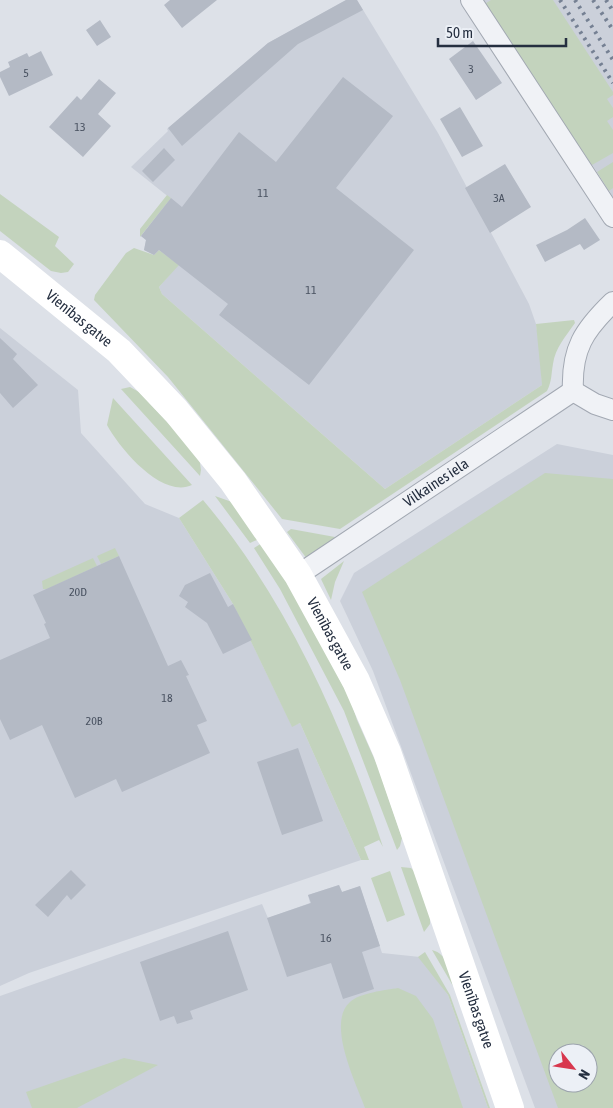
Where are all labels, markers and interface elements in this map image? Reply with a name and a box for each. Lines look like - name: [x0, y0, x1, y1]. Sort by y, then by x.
- scale bar: [438, 15, 566, 47]
- text: 50 m: [446, 24, 473, 41]
- house number: 3: [468, 62, 474, 76]
- house number: 5: [23, 66, 29, 80]
- house number: 13: [74, 120, 86, 134]
- house number: 11: [257, 186, 269, 200]
- house number: 3A: [493, 191, 505, 205]
- house number: 11: [305, 283, 317, 297]
- street label: Vienības gatve: [43, 286, 116, 350]
- street label: Vilkaines iela: [400, 454, 471, 510]
- house number: 20D: [69, 585, 87, 599]
- street label: Vienības gatve: [304, 594, 357, 673]
- house number: 18: [161, 691, 173, 705]
- house number: 20B: [86, 714, 103, 728]
- house number: 16: [320, 931, 332, 945]
- street label: Vienības gatve: [455, 969, 498, 1051]
- north arrow: [548, 1043, 598, 1093]
- text: N: [575, 1067, 593, 1082]

